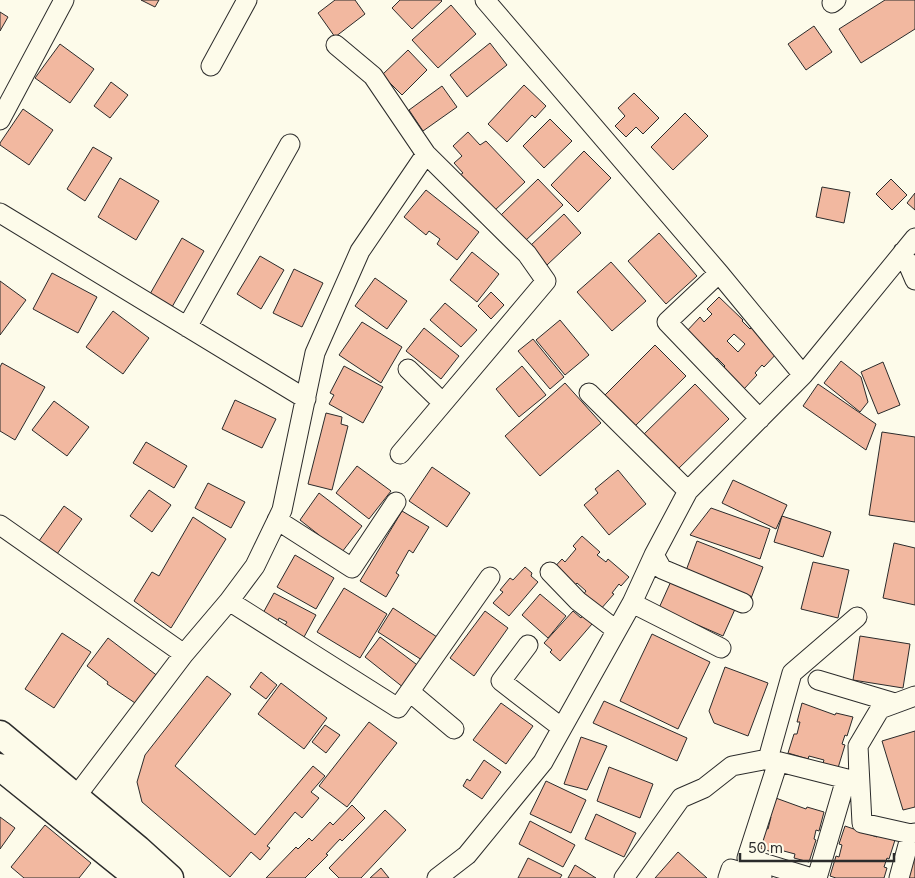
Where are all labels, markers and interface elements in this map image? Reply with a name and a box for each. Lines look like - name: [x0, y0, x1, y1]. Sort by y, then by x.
- scale bar: [740, 830, 894, 862]
- text: 50 m: [748, 839, 783, 857]

